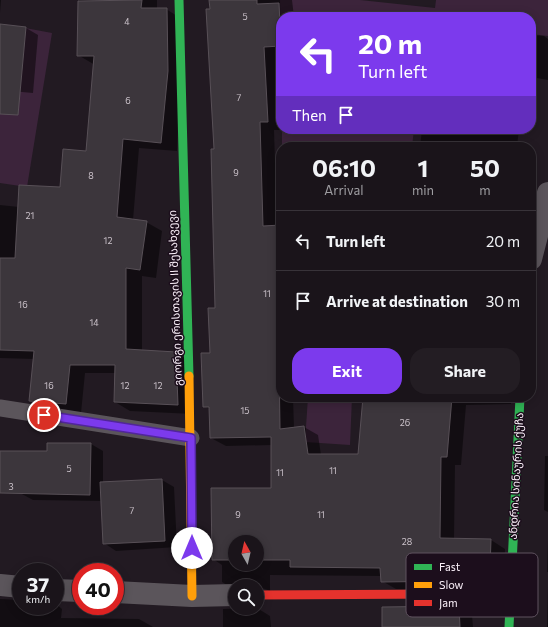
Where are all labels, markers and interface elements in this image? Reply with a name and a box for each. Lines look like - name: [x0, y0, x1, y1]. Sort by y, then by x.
- house number: 5: [242, 11, 248, 22]
- house number: 4: [124, 16, 130, 27]
- text: 20 m: [358, 26, 422, 60]
- icon: left: [292, 28, 344, 80]
- text: Turn left: [358, 60, 427, 82]
- house number: 7: [237, 92, 242, 103]
- house number: 6: [125, 95, 131, 106]
- icon: arrive: [335, 104, 357, 126]
- text: Then: [292, 106, 327, 124]
- text: 06:10: [312, 153, 376, 182]
- text: 1: [418, 153, 428, 182]
- text: 50: [470, 153, 500, 182]
- house number: 9: [233, 167, 239, 178]
- house number: 8: [88, 170, 94, 181]
- text: Arrival: [324, 182, 364, 198]
- text: min: [412, 182, 434, 198]
- text: m: [479, 182, 491, 198]
- house number: 21: [26, 210, 34, 221]
- street label: გიორგი ერისთავის II შესახვევი: [165, 210, 185, 386]
- icon: left: [292, 230, 314, 252]
- text: Turn left: [326, 232, 385, 250]
- text: 20 m: [486, 232, 520, 250]
- house number: 12: [104, 235, 112, 246]
- house number: 11: [263, 288, 271, 299]
- icon: arrive: [292, 290, 314, 312]
- text: Arrive at destination: [326, 292, 468, 310]
- text: 30 m: [486, 292, 520, 310]
- house number: 16: [18, 299, 28, 310]
- house number: 14: [89, 317, 99, 328]
- button: Exit: [292, 348, 402, 394]
- button: Share: [410, 348, 520, 394]
- house number: 16: [44, 380, 54, 391]
- house number: 12: [121, 380, 129, 391]
- house number: 12: [154, 380, 162, 391]
- pin: [27, 398, 61, 432]
- icon: arrive: [33, 404, 55, 426]
- house number: 15: [240, 405, 250, 416]
- street label: ანდრია სინაურის ქუჩა: [506, 412, 526, 540]
- house number: 26: [400, 417, 410, 428]
- house number: 5: [66, 463, 72, 474]
- house number: 11: [329, 465, 337, 476]
- house number: 11: [276, 467, 284, 478]
- house number: 3: [8, 481, 14, 492]
- house number: 7: [130, 505, 135, 516]
- house number: 9: [235, 509, 241, 520]
- house number: 11: [317, 509, 325, 520]
- position arrow: [171, 527, 213, 569]
- north arrow: [228, 535, 264, 571]
- map controls: [228, 535, 264, 615]
- house number: 28: [402, 536, 412, 547]
- legend: [406, 553, 538, 617]
- text: Fast: [439, 560, 461, 573]
- speed limit sign: 40: [72, 563, 124, 615]
- text: 37: [27, 572, 49, 596]
- text: Slow: [439, 578, 464, 591]
- button: search: [228, 579, 264, 615]
- text: km/h: [26, 593, 50, 605]
- text: Jam: [439, 596, 458, 610]

